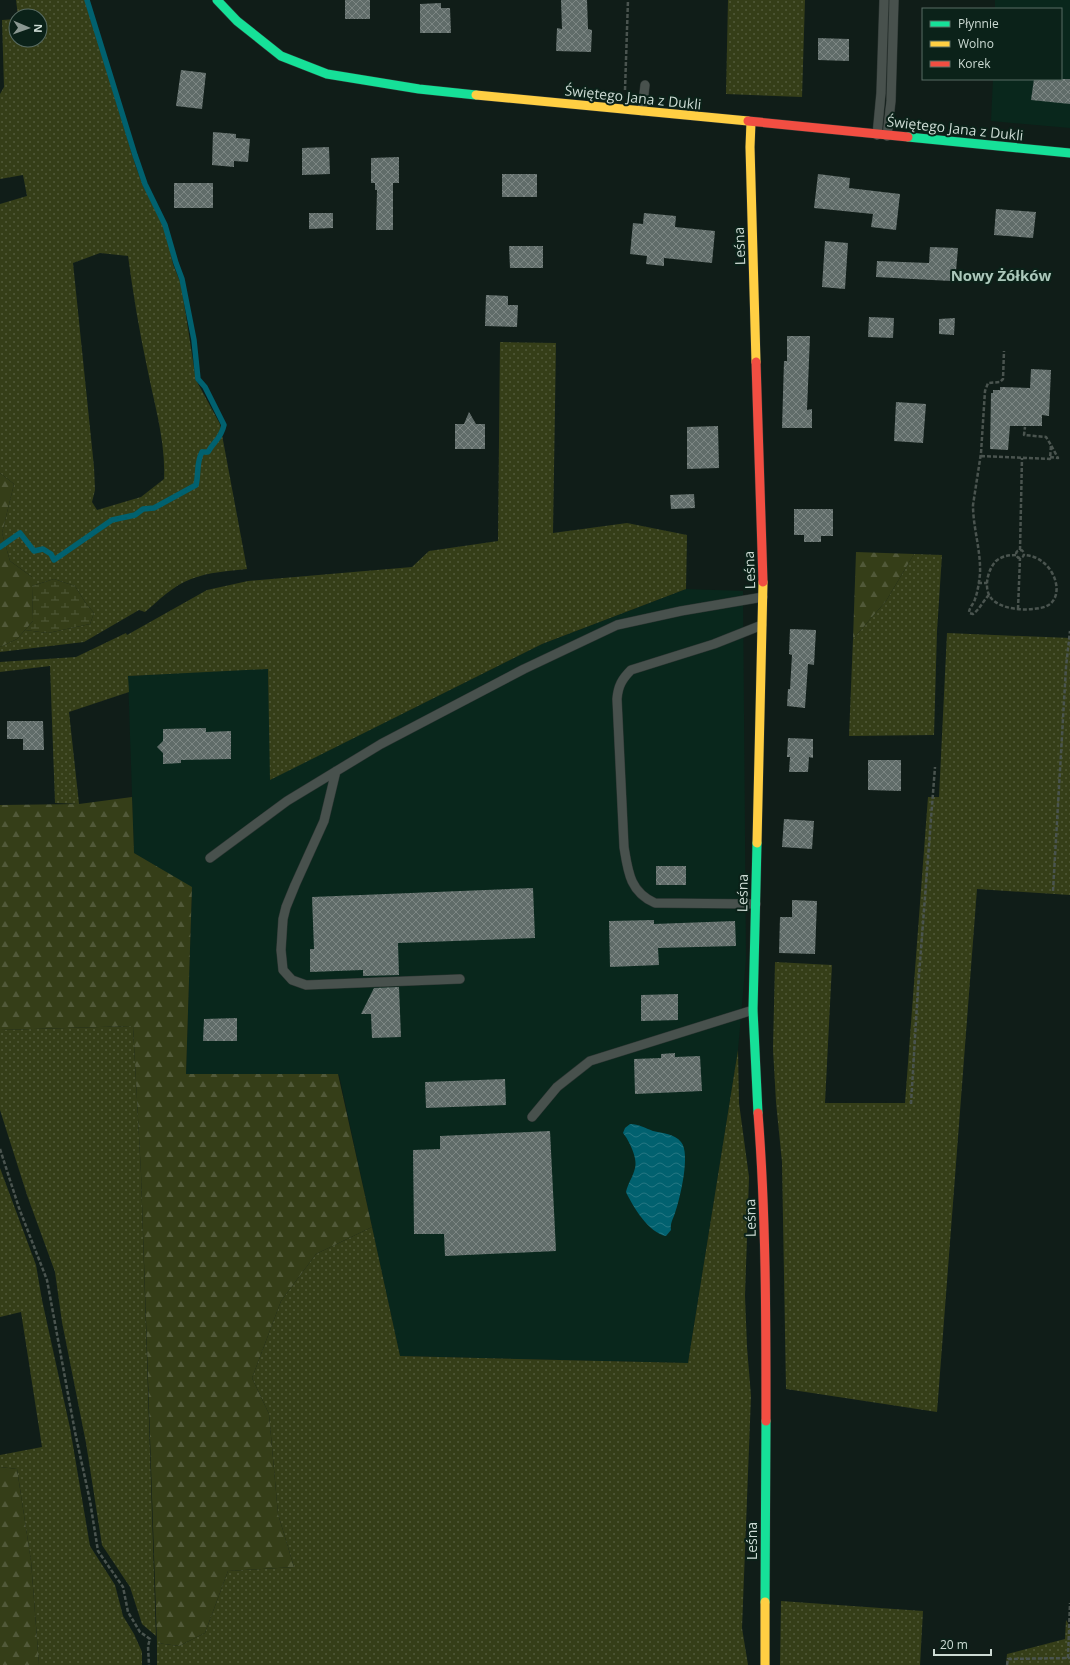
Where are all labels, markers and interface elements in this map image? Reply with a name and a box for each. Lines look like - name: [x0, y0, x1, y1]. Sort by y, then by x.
- north arrow: [8, 8, 48, 48]
- legend: [922, 8, 1062, 80]
- text: Płynnie: [958, 15, 999, 32]
- text: N: [31, 24, 46, 33]
- text: Wolno: [958, 35, 994, 52]
- text: Korek: [958, 55, 991, 72]
- street label: Świętego Jana z Dukli: [564, 80, 702, 114]
- street label: Świętego Jana z Dukli: [886, 111, 1024, 145]
- street label: Leśna: [729, 227, 749, 265]
- district label: Nowy Żółków: [951, 265, 1052, 285]
- street label: Leśna: [739, 551, 759, 589]
- street label: Leśna: [732, 874, 752, 912]
- street label: Leśna: [740, 1199, 760, 1237]
- street label: Leśna: [742, 1522, 761, 1560]
- scale bar: [934, 1631, 991, 1657]
- text: 20 m: [940, 1636, 968, 1653]

